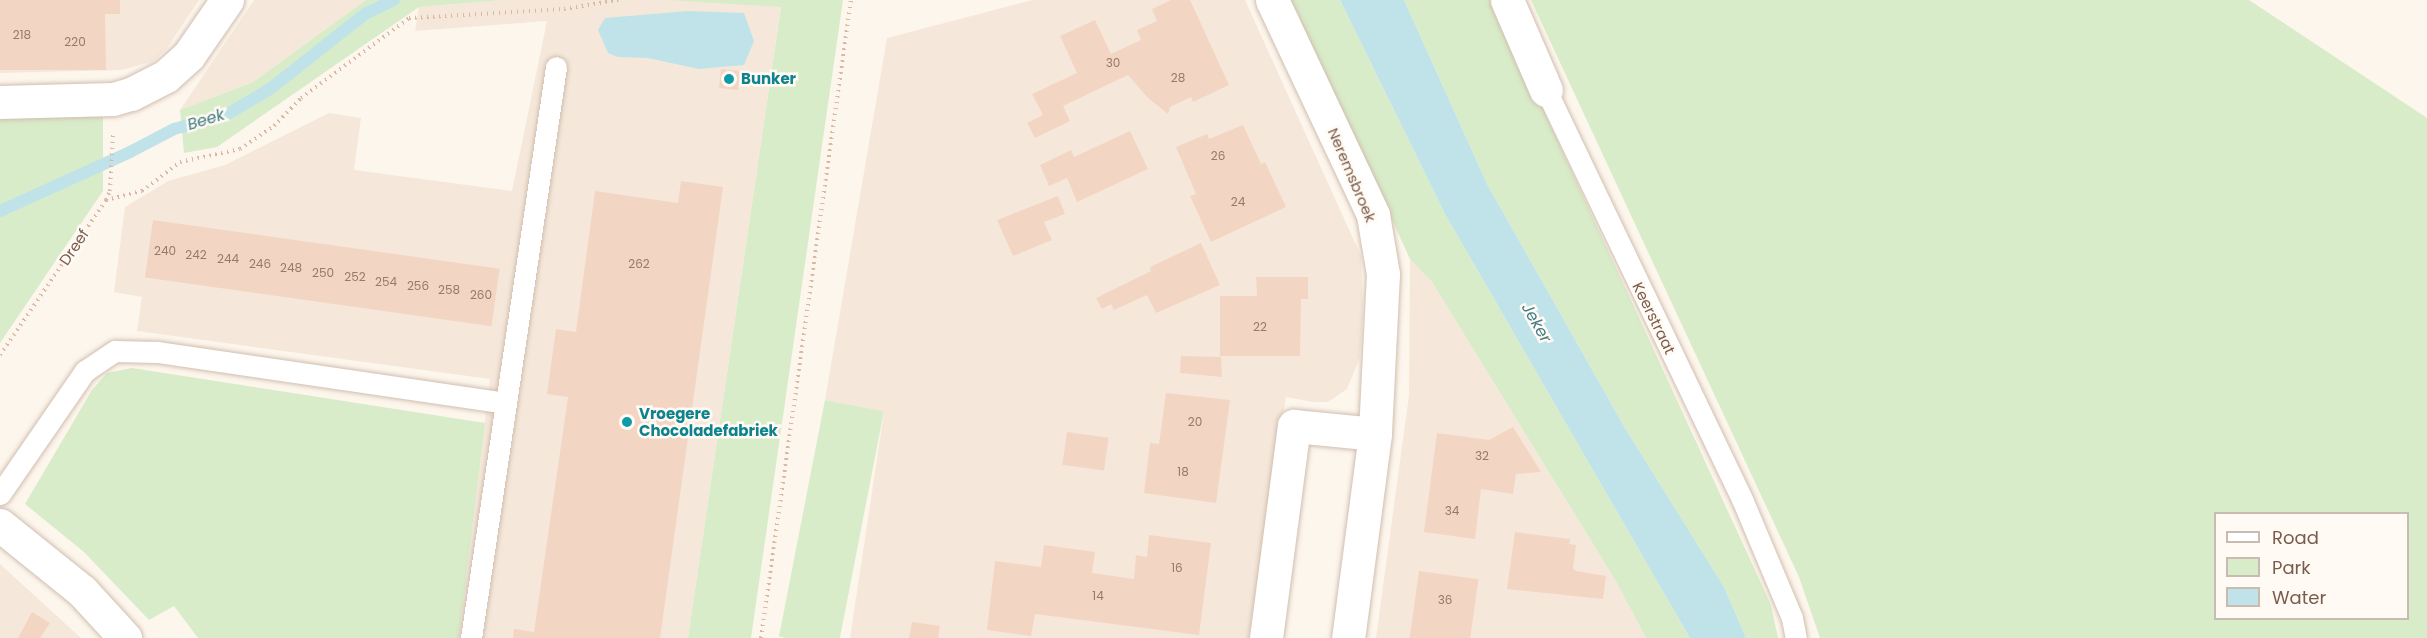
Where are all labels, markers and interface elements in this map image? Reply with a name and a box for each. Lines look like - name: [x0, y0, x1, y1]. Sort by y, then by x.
- house number: 218: [13, 28, 31, 42]
- house number: 220: [64, 35, 86, 49]
- house number: 30: [1106, 56, 1120, 70]
- place label: Bunker: [741, 70, 796, 88]
- house number: 28: [1171, 71, 1185, 85]
- marker: Bunker: [722, 72, 736, 86]
- water label: Beek: [185, 105, 227, 135]
- street label: Neremsbroek: [1324, 125, 1380, 225]
- house number: 26: [1211, 149, 1225, 163]
- house number: 24: [1231, 195, 1245, 209]
- street label: Dreef: [55, 225, 93, 269]
- house number: 240: [154, 244, 176, 258]
- house number: 242: [185, 248, 207, 262]
- house number: 244: [217, 252, 239, 266]
- house number: 246: [249, 257, 271, 271]
- house number: 262: [628, 257, 650, 271]
- house number: 248: [280, 261, 302, 275]
- house number: 250: [312, 266, 334, 280]
- house number: 252: [344, 270, 366, 284]
- house number: 254: [375, 275, 397, 289]
- house number: 256: [407, 279, 429, 293]
- street label: Keerstraat: [1629, 279, 1679, 357]
- house number: 258: [438, 283, 460, 297]
- house number: 260: [470, 288, 492, 302]
- water label: Jeker: [1517, 300, 1555, 346]
- house number: 22: [1253, 320, 1267, 334]
- place label: Vroegere Chocoladefabriek: [639, 404, 778, 439]
- marker: Vroegere Chocoladefabriek: [620, 415, 634, 429]
- house number: 20: [1188, 415, 1202, 429]
- house number: 32: [1475, 449, 1489, 463]
- house number: 18: [1177, 465, 1189, 479]
- house number: 34: [1445, 504, 1459, 518]
- legend: [2214, 512, 2409, 620]
- text: Road: [2272, 525, 2319, 550]
- text: Park: [2272, 555, 2311, 580]
- house number: 16: [1171, 561, 1183, 575]
- text: Water: [2272, 585, 2326, 610]
- house number: 14: [1092, 589, 1104, 603]
- house number: 36: [1438, 593, 1452, 607]

